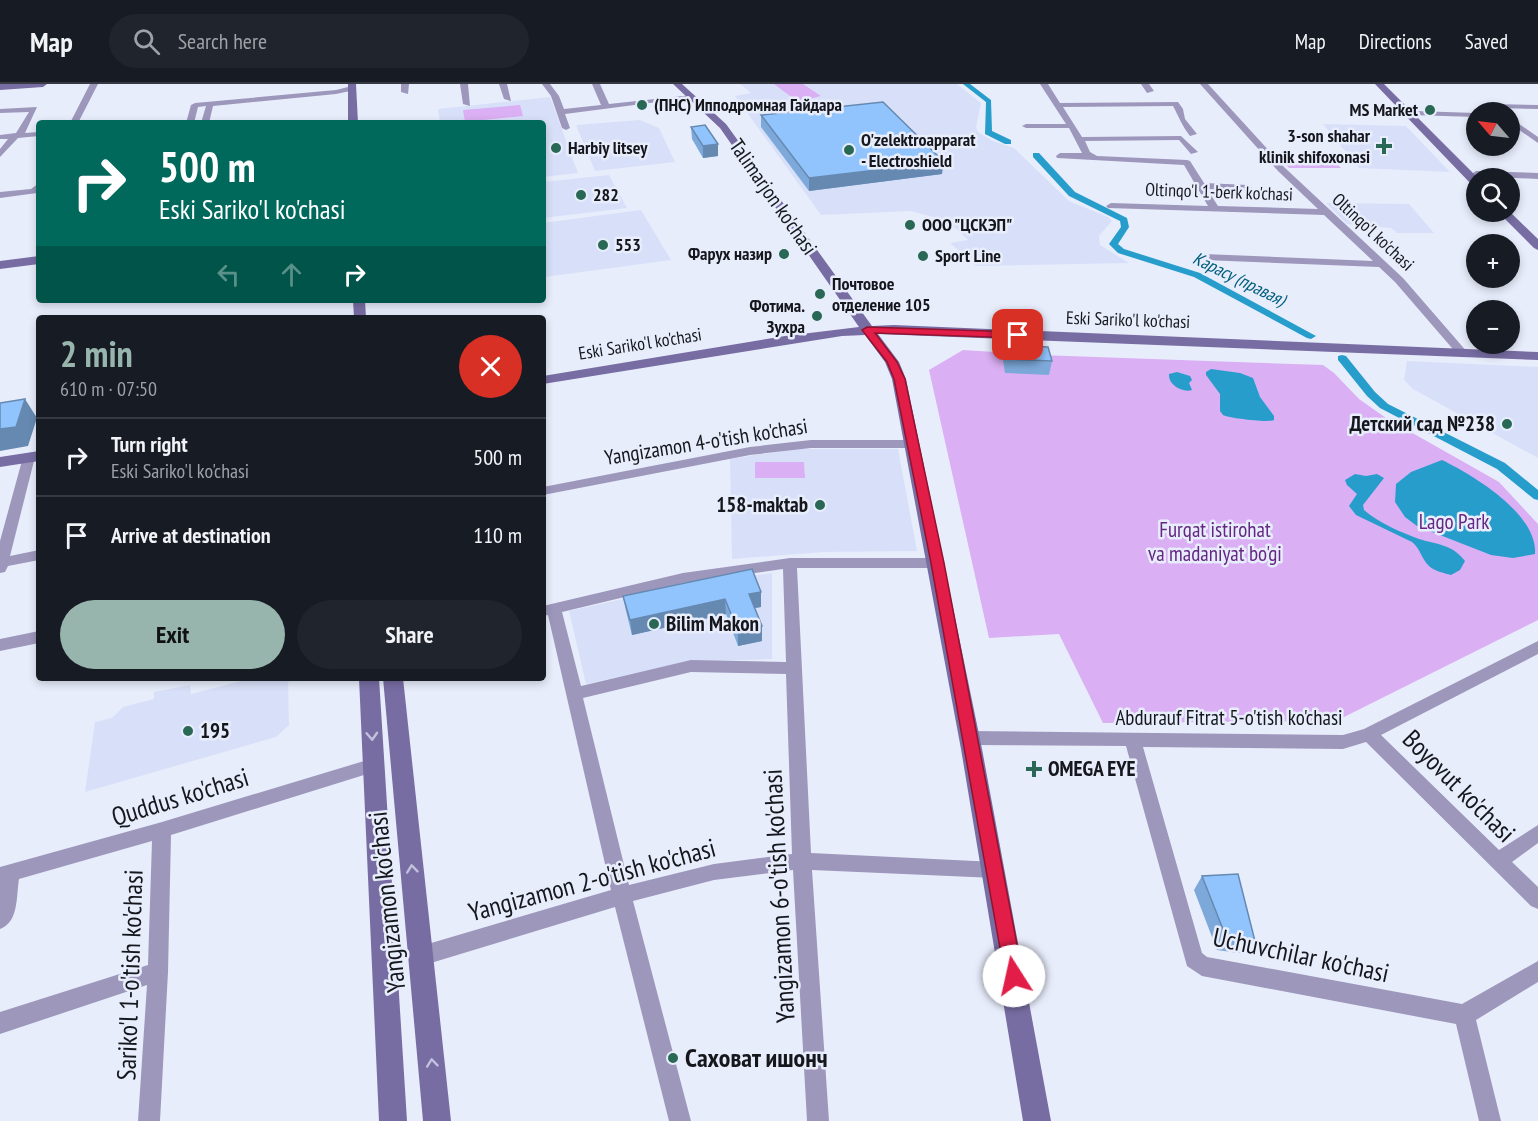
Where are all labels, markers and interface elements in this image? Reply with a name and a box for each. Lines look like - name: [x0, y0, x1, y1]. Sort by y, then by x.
- search box: [109, 14, 529, 68]
- text: Map: [30, 23, 73, 60]
- icon: search: [130, 25, 163, 58]
- text: Search here: [178, 27, 267, 55]
- text: Map: [1295, 28, 1326, 55]
- text: Directions: [1359, 28, 1432, 55]
- text: Saved: [1465, 28, 1508, 55]
- place label: (ПНС) Ипподромная Гайдара: [654, 93, 842, 116]
- marker: (ПНС) Ипподромная Гайдара: [635, 98, 649, 112]
- place label: MS Market: [1350, 98, 1419, 121]
- north arrow: [1466, 102, 1520, 156]
- map controls: [1466, 102, 1520, 354]
- marker: MS Market: [1423, 103, 1437, 117]
- place label: 3-son shahar klinik shifoxonasi: [1259, 124, 1371, 168]
- place label: O'zelektroapparat - Electroshield: [861, 128, 976, 172]
- street label: Talimarjon ko'chasi: [724, 133, 823, 260]
- place label: Harbiy litsey: [568, 136, 648, 159]
- marker: 3-son shahar klinik shifoxonasi: [1375, 137, 1393, 155]
- text: 500 m: [159, 139, 256, 194]
- marker: Harbiy litsey: [549, 141, 563, 155]
- marker: O'zelektroapparat - Electroshield: [842, 143, 856, 157]
- icon: right: [60, 144, 138, 222]
- button: search: [1466, 168, 1520, 222]
- street label: Oltinqo'l 1-berk ko'chasi: [1145, 177, 1293, 206]
- place label: 282: [593, 183, 619, 206]
- marker: 282: [574, 188, 588, 202]
- street label: Oltinqo'l ko'chasi: [1328, 188, 1419, 275]
- text: Eski Sariko'l ko'chasi: [159, 192, 346, 226]
- place label: ООО "ЦСКЭП": [922, 213, 1012, 236]
- marker: ООО "ЦСКЭП": [903, 218, 917, 232]
- place label: 553: [615, 233, 641, 256]
- button: +: [1466, 234, 1520, 288]
- marker: 553: [596, 238, 610, 252]
- place label: Фарух назир: [688, 242, 772, 265]
- place label: Sport Line: [935, 244, 1001, 267]
- water label: Карасу (правая): [1189, 246, 1291, 312]
- marker: Фарух назир: [777, 247, 791, 261]
- marker: Sport Line: [916, 249, 930, 263]
- icon: left: [212, 258, 245, 291]
- icon: ahead: [275, 258, 308, 291]
- icon: right: [338, 258, 371, 291]
- place label: Почтовое отделение 105: [832, 272, 931, 316]
- marker: Почтовое отделение 105: [813, 287, 827, 301]
- place label: Фотима. Зухра: [749, 294, 805, 338]
- button: −: [1466, 300, 1520, 354]
- street label: Eski Sariko'l ko'chasi: [1065, 306, 1191, 333]
- marker: Фотима. Зухра: [810, 309, 824, 323]
- pin: [992, 309, 1043, 360]
- icon: arrive: [1001, 318, 1034, 351]
- street label: Eski Sariko'l ko'chasi: [577, 322, 703, 365]
- text: 2 min: [60, 330, 133, 377]
- button: close: [459, 335, 522, 398]
- text: 610 m · 07:50: [60, 376, 157, 402]
- place label: Детский сад №238: [1349, 410, 1495, 437]
- street label: Yangizamon 4-o'tish ko'chasi: [602, 412, 809, 471]
- marker: Детский сад №238: [1500, 417, 1514, 431]
- text: Turn right: [111, 430, 188, 458]
- icon: right: [60, 441, 93, 474]
- text: 500 m: [473, 443, 522, 471]
- text: Eski Sariko'l ko'chasi: [111, 458, 249, 484]
- place label: 158-maktab: [716, 491, 808, 518]
- marker: 158-maktab: [813, 498, 827, 512]
- park label: Lago Park: [1419, 508, 1489, 535]
- park label: Furqat istirohat va madaniyat bo'gi: [1148, 516, 1282, 567]
- icon: arrive: [60, 519, 93, 552]
- text: Arrive at destination: [111, 521, 271, 549]
- text: 110 m: [473, 521, 522, 549]
- button: Exit: [60, 600, 285, 669]
- button: Share: [297, 600, 522, 669]
- place label: Bilim Makon: [666, 610, 759, 637]
- marker: Bilim Makon: [647, 617, 661, 631]
- street label: Abdurauf Fitrat 5-o'tish ko'chasi: [1115, 704, 1343, 731]
- place label: 195: [200, 717, 230, 744]
- street label: Boyovut ko'chasi: [1396, 722, 1523, 849]
- marker: 195: [181, 724, 195, 738]
- one-way arrow: [366, 732, 379, 741]
- place label: OMEGA EYE: [1048, 755, 1136, 782]
- street label: Quddus ko'chasi: [107, 760, 252, 833]
- marker: OMEGA EYE: [1025, 760, 1043, 778]
- street label: Yangizamon 6-o'tish ko'chasi: [755, 768, 802, 1024]
- street label: Yangizamon ko'chasi: [361, 810, 412, 994]
- street label: Yangizamon 2-o'tish ko'chasi: [465, 831, 719, 928]
- one-way arrow: [406, 864, 419, 873]
- street label: Sariko'l 1-o'tish ko'chasi: [109, 869, 150, 1081]
- street label: Uchuvchilar ko'chasi: [1210, 920, 1392, 989]
- position arrow: [982, 944, 1046, 1008]
- place label: Саховат ишонч: [685, 1041, 828, 1074]
- marker: Саховат ишонч: [666, 1051, 680, 1065]
- one-way arrow: [426, 1058, 439, 1067]

